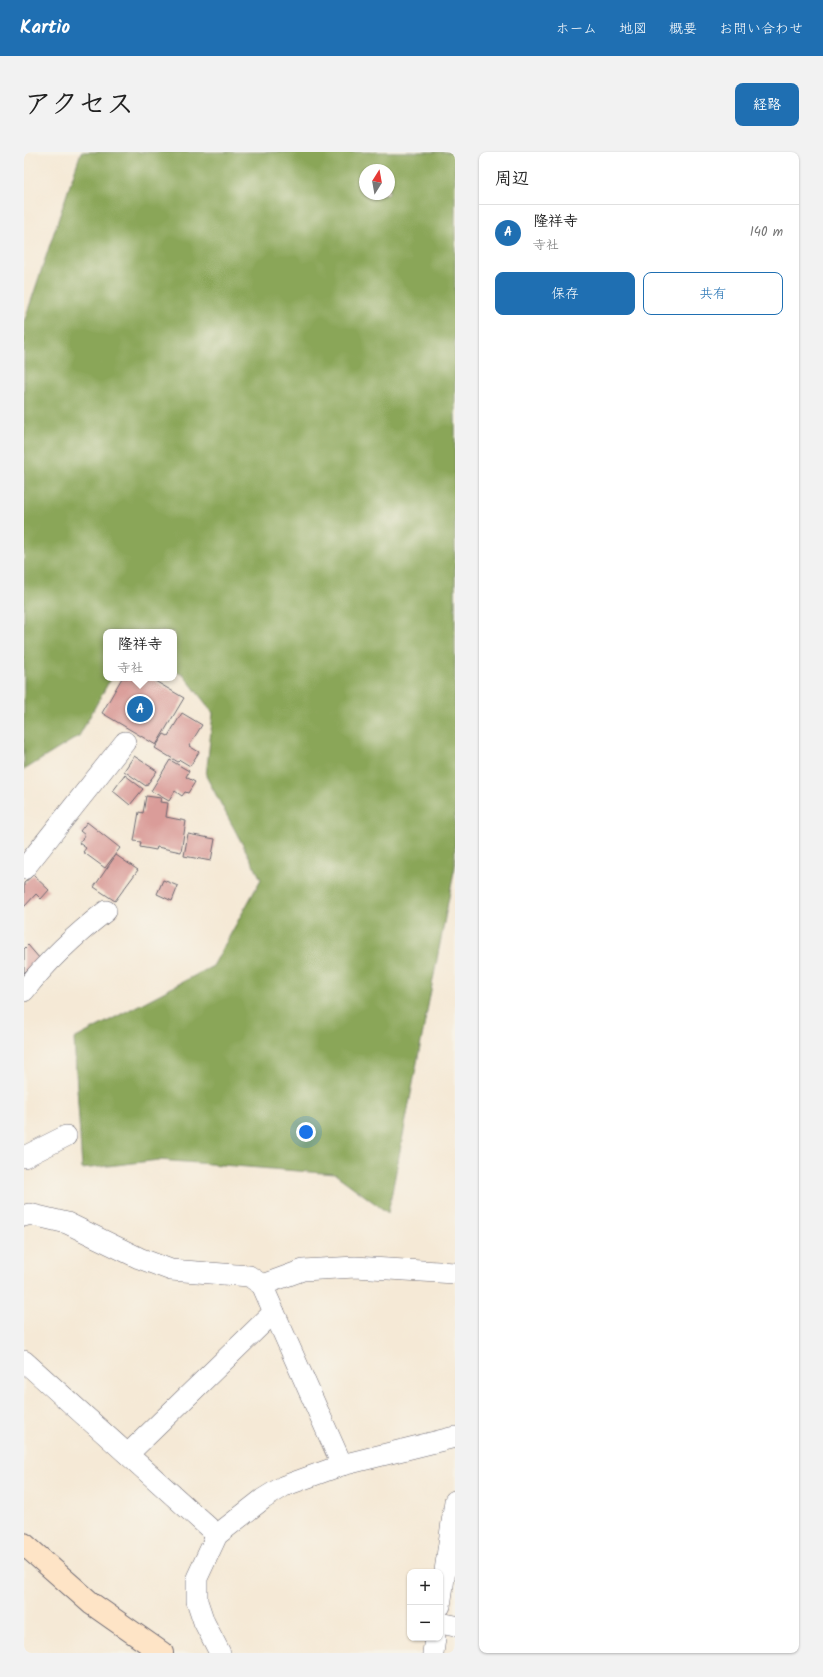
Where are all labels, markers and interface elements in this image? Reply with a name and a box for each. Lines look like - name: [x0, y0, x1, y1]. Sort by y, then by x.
- text: Kartio: [20, 13, 70, 43]
- text: ホーム: [556, 18, 597, 40]
- text: 地図: [619, 18, 647, 40]
- text: 概要: [669, 18, 697, 40]
- text: お問い合わせ: [719, 18, 803, 40]
- text: アクセス: [24, 83, 134, 128]
- button: 経路: [735, 83, 799, 126]
- north arrow: [359, 164, 395, 200]
- text: 周辺: [495, 166, 529, 193]
- text: 隆祥寺: [533, 210, 578, 234]
- text: A: [504, 222, 512, 243]
- text: 140 m: [750, 222, 783, 243]
- text: 寺社: [533, 235, 559, 256]
- button: 保存: [495, 272, 635, 315]
- button: 共有: [643, 272, 783, 315]
- popup: [103, 629, 177, 681]
- text: 隆祥寺: [117, 633, 163, 657]
- text: 寺社: [117, 658, 144, 679]
- pin: A: [127, 694, 153, 724]
- your location: [296, 1122, 316, 1142]
- map controls: [407, 1569, 443, 1641]
- button: +: [407, 1569, 443, 1605]
- button: −: [407, 1605, 443, 1641]

